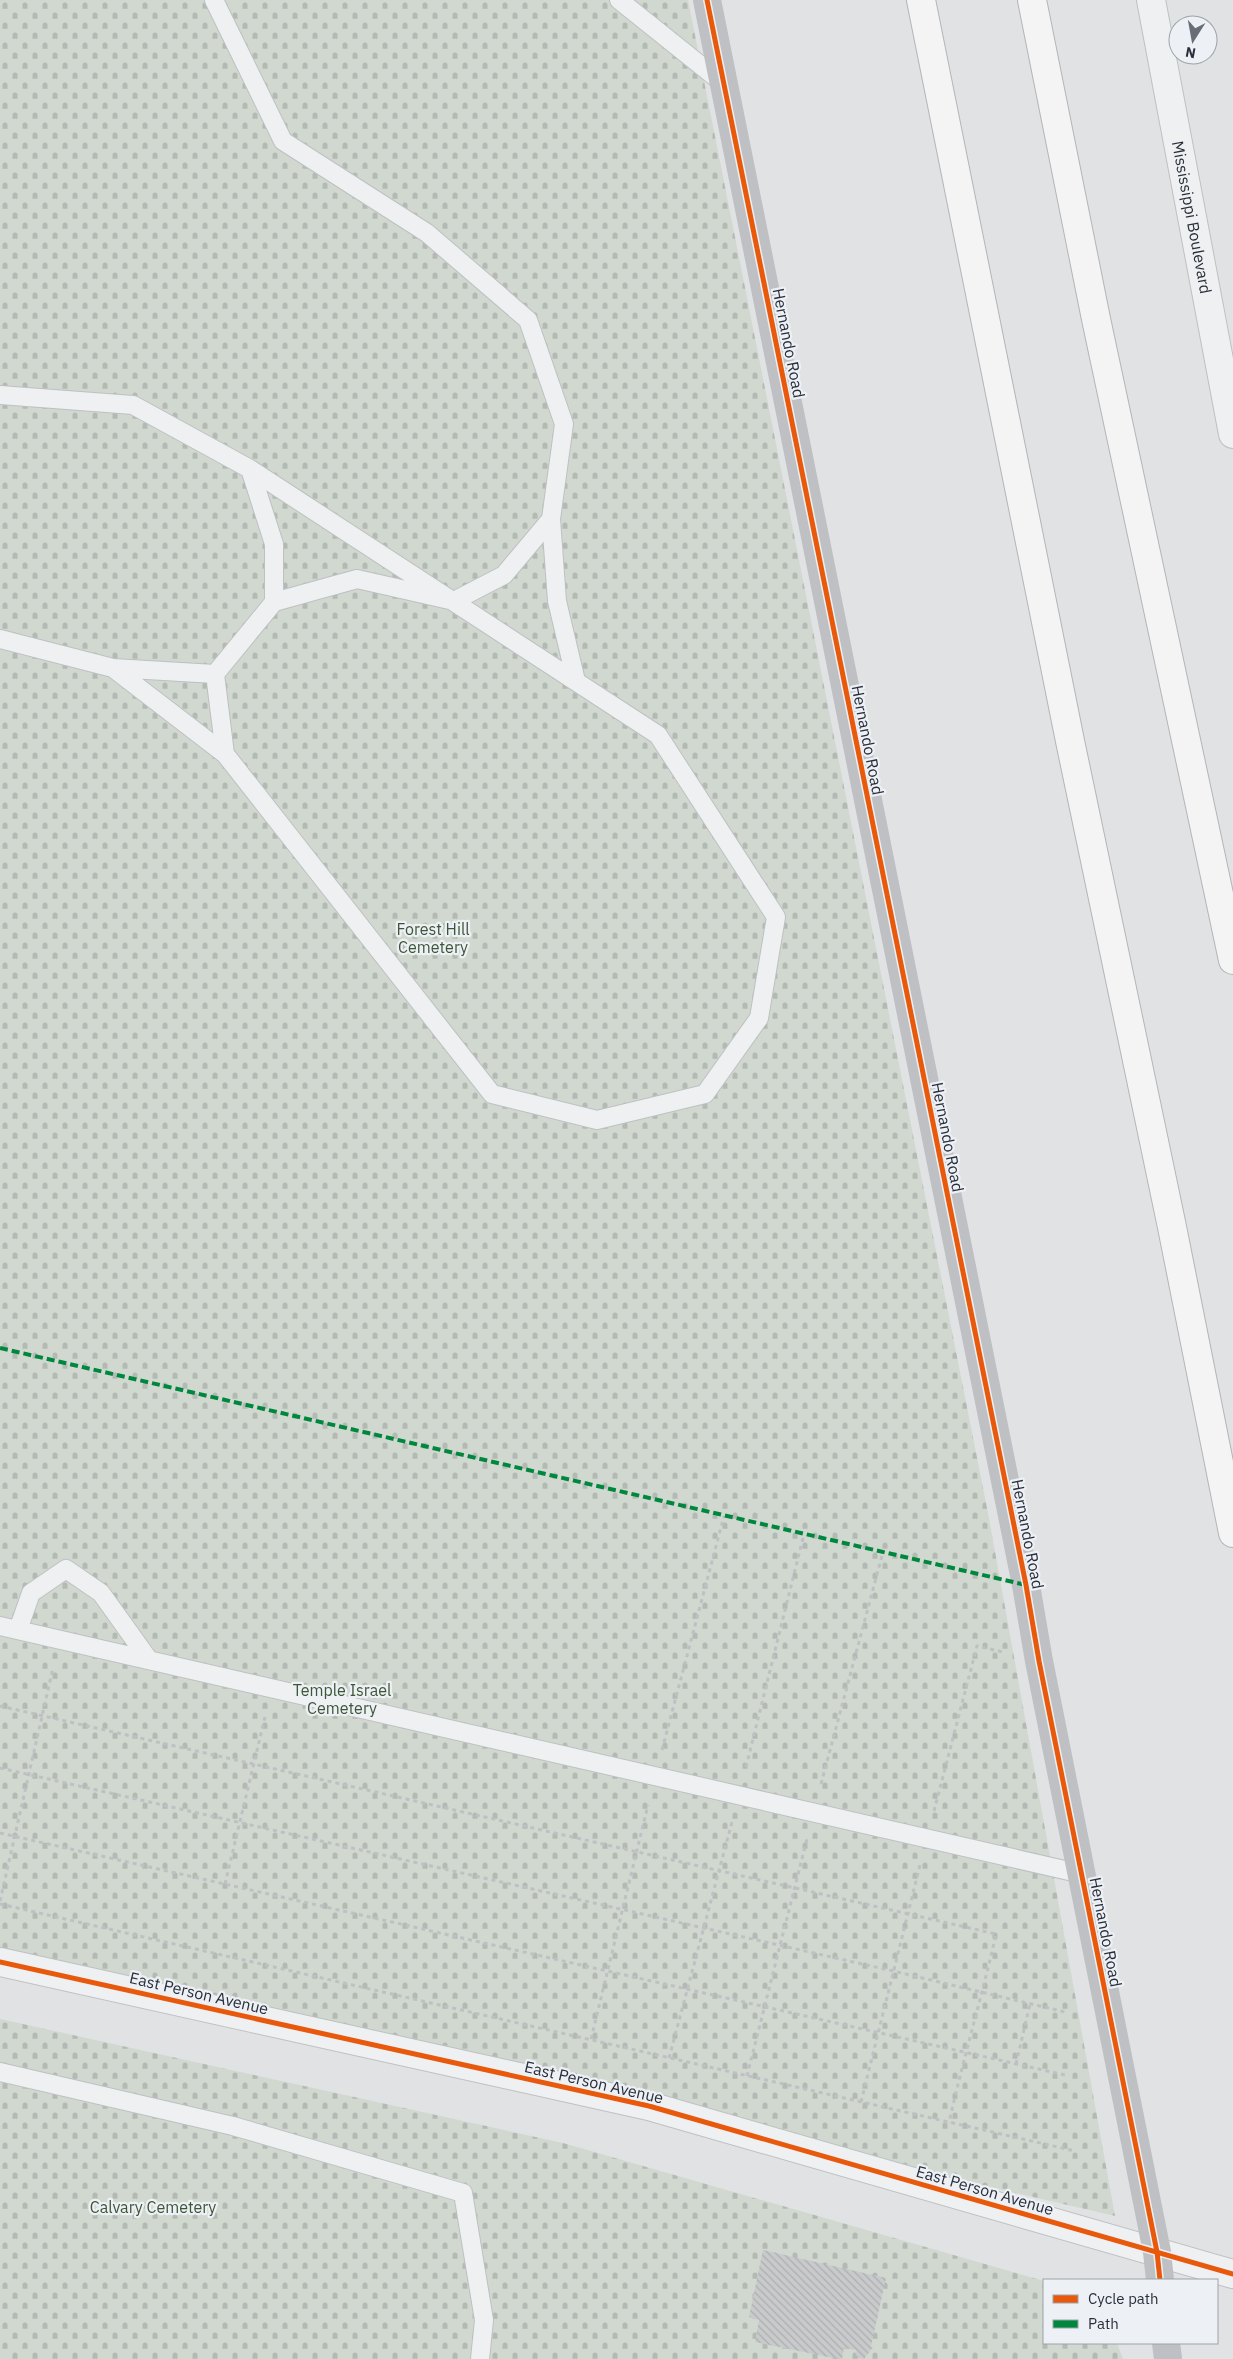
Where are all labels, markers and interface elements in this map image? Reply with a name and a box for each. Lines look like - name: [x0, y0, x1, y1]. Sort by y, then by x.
- north arrow: [1168, 15, 1218, 65]
- text: N: [1184, 43, 1197, 63]
- street label: Mississippi Boulevard: [1168, 139, 1216, 295]
- street label: Hernando Road: [769, 286, 809, 400]
- street label: Hernando Road: [848, 683, 888, 797]
- park label: Forest Hill Cemetery: [396, 919, 470, 957]
- street label: Hernando Road: [928, 1080, 968, 1194]
- street label: Hernando Road: [1008, 1477, 1048, 1591]
- park label: Temple Israel Cemetery: [293, 1680, 391, 1718]
- street label: Hernando Road: [1086, 1875, 1126, 1989]
- street label: East Person Avenue: [128, 1967, 271, 2019]
- street label: East Person Avenue: [523, 2056, 666, 2108]
- street label: East Person Avenue: [914, 2161, 1056, 2219]
- park label: Calvary Cemetery: [90, 2197, 216, 2217]
- legend: [1043, 2279, 1218, 2344]
- text: Cycle path: [1088, 2289, 1159, 2308]
- text: Path: [1088, 2314, 1119, 2333]

